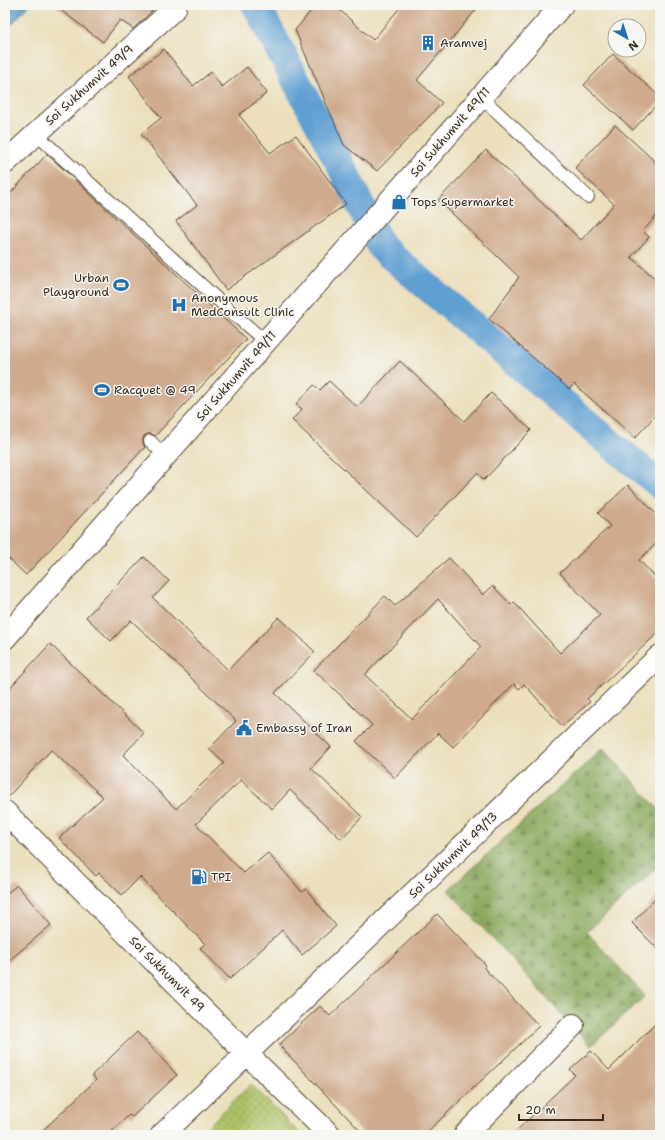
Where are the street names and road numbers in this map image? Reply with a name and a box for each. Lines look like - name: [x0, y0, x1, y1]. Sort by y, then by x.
- street label: Soi Sukhumvit 49/9: [42, 41, 136, 129]
- street label: Soi Sukhumvit 49/11: [406, 84, 494, 180]
- street label: Soi Sukhumvit 49/11: [192, 328, 280, 424]
- street label: Soi Sukhumvit 49/13: [405, 808, 501, 902]
- street label: Soi Sukhumvit 49: [126, 933, 208, 1015]

